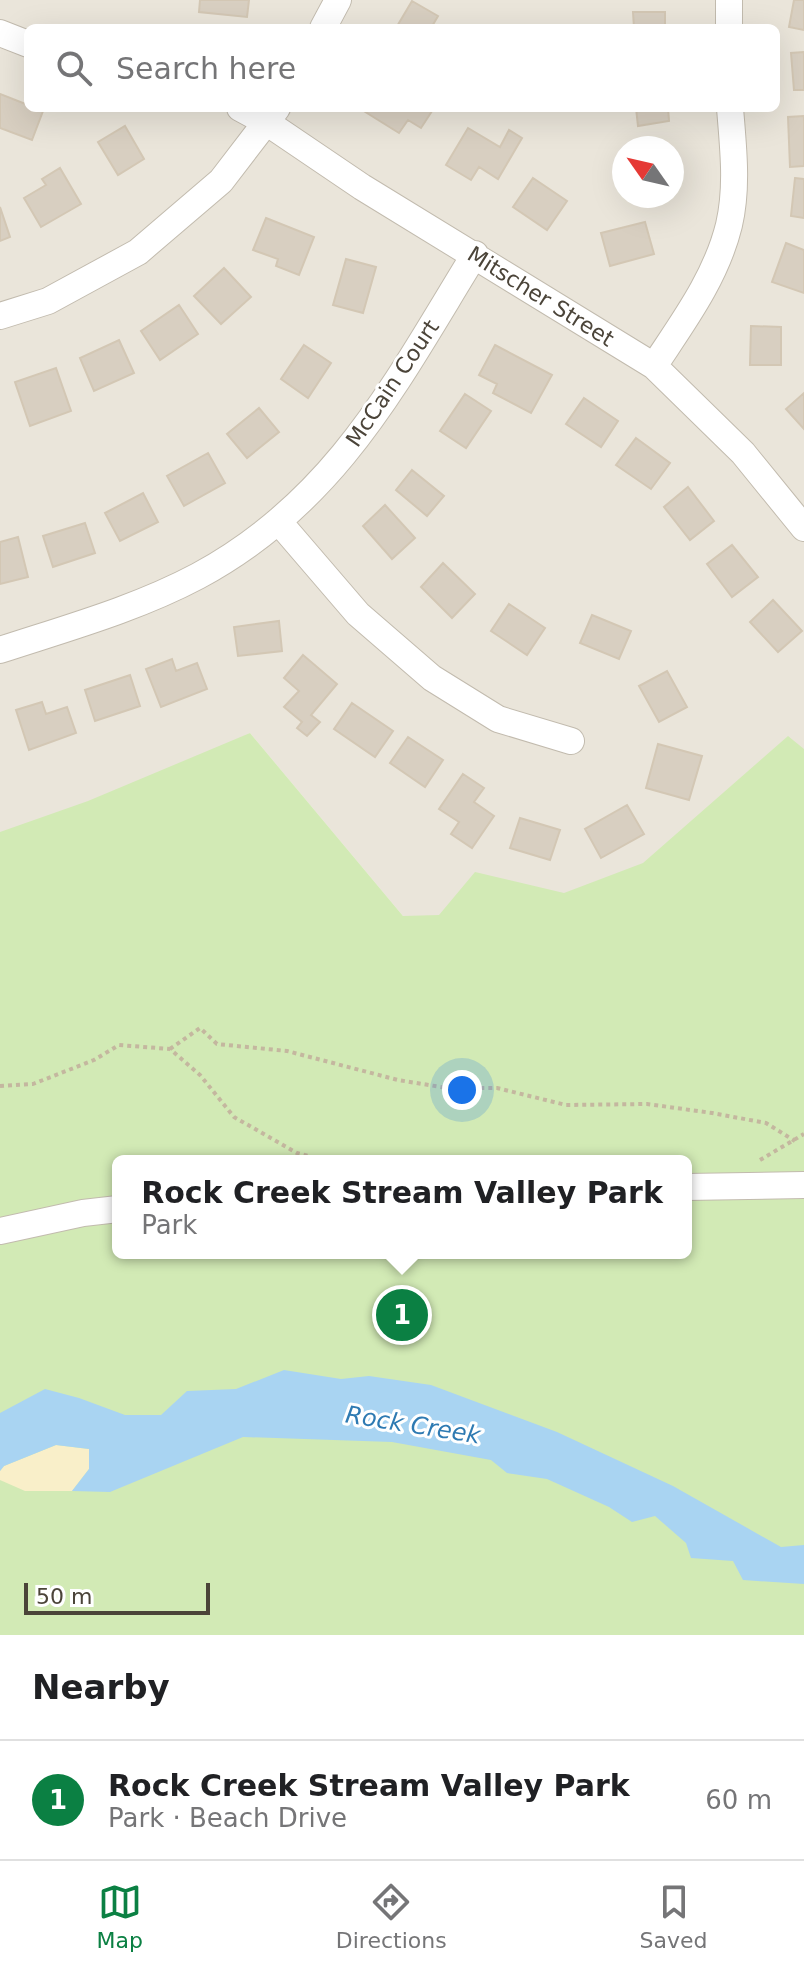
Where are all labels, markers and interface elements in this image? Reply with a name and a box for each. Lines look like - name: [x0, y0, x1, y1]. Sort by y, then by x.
- search box: [24, 24, 780, 112]
- icon: search: [52, 46, 96, 90]
- text: Search here: [116, 51, 296, 86]
- north arrow: [612, 136, 684, 208]
- street label: Mitscher Street: [463, 241, 619, 352]
- street label: McCain Court: [341, 315, 444, 451]
- your location: [442, 1070, 482, 1110]
- popup: [112, 1155, 692, 1259]
- text: Rock Creek Stream Valley Park: [141, 1175, 663, 1210]
- text: Park: [141, 1210, 197, 1240]
- pin: 1: [376, 1285, 428, 1345]
- water label: Rock Creek: [344, 1401, 484, 1450]
- scale bar: [24, 1579, 210, 1615]
- text: 50 m: [36, 1584, 92, 1609]
- text: Nearby: [32, 1667, 170, 1707]
- text: Rock Creek Stream Valley Park: [108, 1768, 630, 1803]
- text: 1: [49, 1785, 67, 1815]
- text: 60 m: [705, 1785, 772, 1815]
- text: Park · Beach Drive: [108, 1803, 347, 1833]
- tab: Map: [96, 1880, 143, 1953]
- tab: Directions: [336, 1880, 447, 1953]
- tab: Saved: [640, 1880, 708, 1953]

